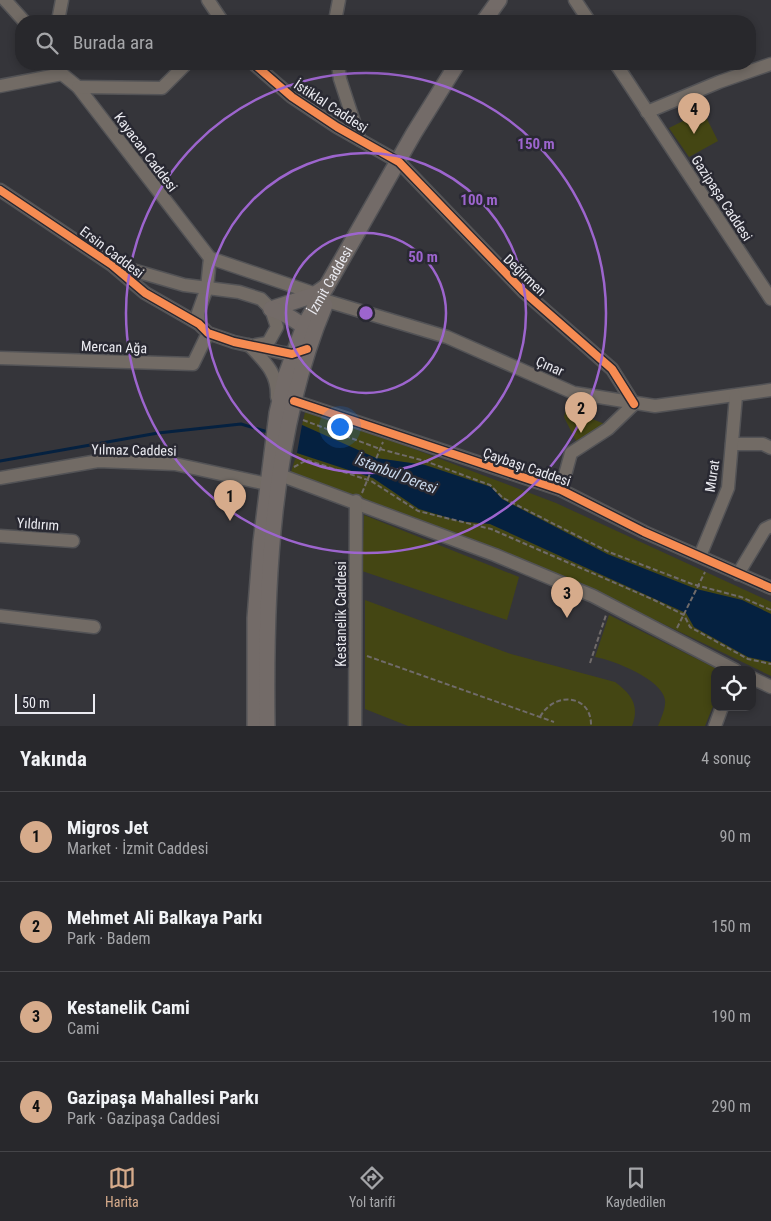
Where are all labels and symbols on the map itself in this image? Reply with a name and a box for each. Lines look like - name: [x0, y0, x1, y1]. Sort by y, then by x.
- street label: İstiklal Caddesi: [291, 76, 371, 136]
- pin: 4: [678, 93, 710, 134]
- street label: Kayacan Caddesi: [111, 109, 181, 195]
- text: 150 m: [517, 135, 555, 153]
- street label: Gazipaşa Caddesi: [688, 152, 756, 244]
- text: 100 m: [460, 191, 498, 209]
- street label: Ersin Caddesi: [77, 223, 147, 281]
- street label: İzmit Caddesi: [304, 244, 356, 317]
- text: 50 m: [408, 248, 438, 266]
- street label: Değirmen: [500, 251, 550, 299]
- centre of rings: [357, 304, 375, 322]
- street label: Mercan Ağa: [81, 338, 147, 356]
- street label: Çınar: [534, 353, 566, 379]
- pin: 2: [565, 392, 597, 433]
- your location: [327, 414, 353, 440]
- street label: Yılmaz Caddesi: [91, 441, 177, 459]
- street label: Çaybaşı Caddesi: [481, 445, 573, 489]
- water label: İstanbul Deresi: [353, 450, 440, 498]
- street label: Murat: [702, 459, 722, 493]
- pin: 1: [214, 480, 246, 521]
- street label: Yıldırım: [16, 515, 60, 533]
- street label: Kestanelik Caddesi: [333, 561, 349, 667]
- pin: 3: [551, 577, 583, 618]
- scale bar: [15, 691, 95, 714]

